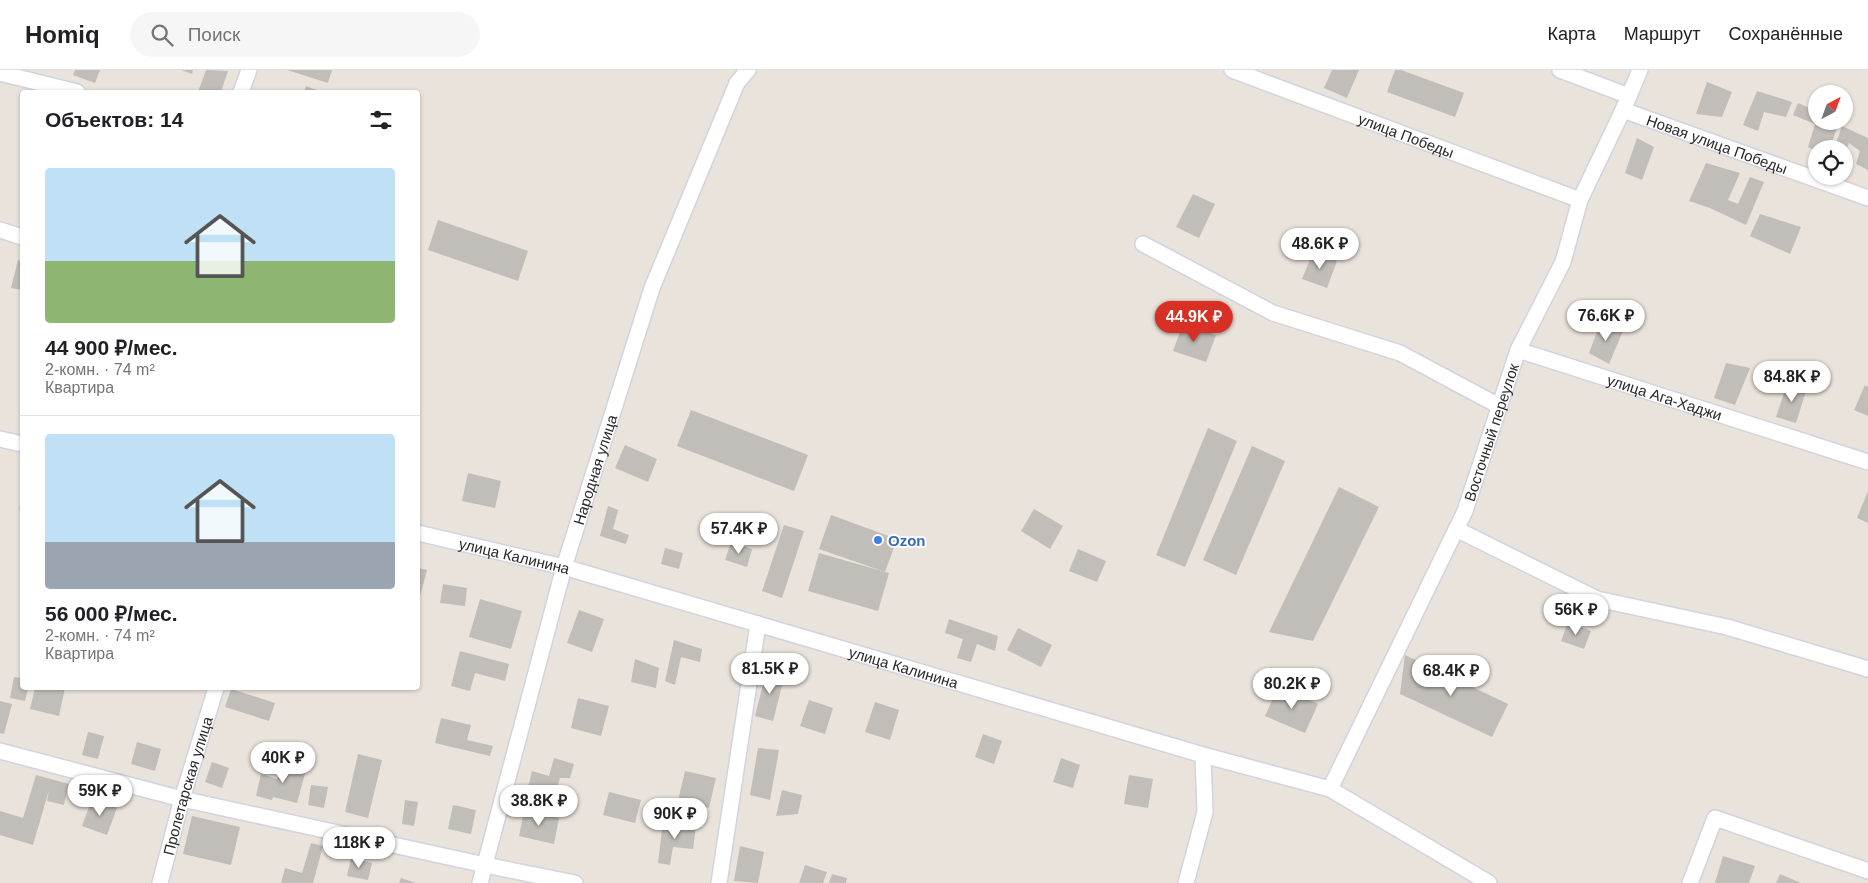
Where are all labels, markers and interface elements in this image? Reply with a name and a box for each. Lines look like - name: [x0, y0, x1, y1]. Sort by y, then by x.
- search box: [130, 12, 480, 57]
- text: Homiq: [25, 21, 100, 48]
- icon: search: [148, 21, 176, 49]
- text: Поиск: [188, 24, 240, 45]
- text: Карта: [1548, 24, 1596, 44]
- text: Маршрут: [1624, 24, 1700, 44]
- text: Сохранённые: [1728, 24, 1843, 44]
- north arrow: [1808, 85, 1852, 130]
- map controls: [1808, 85, 1853, 185]
- icon: filters: [367, 106, 395, 134]
- text: Объектов: 14: [45, 108, 183, 131]
- street label: улица Победы: [1356, 110, 1456, 161]
- street label: Новая улица Победы: [1645, 111, 1790, 177]
- button: locate: [1808, 140, 1853, 185]
- icon: home: [175, 201, 265, 291]
- pin: 48.6K ₽: [1274, 228, 1366, 270]
- text: 48.6K ₽: [1292, 235, 1348, 252]
- pin: 44.9K ₽: [1148, 300, 1240, 343]
- pin: 76.6K ₽: [1560, 300, 1652, 342]
- text: 76.6K ₽: [1578, 307, 1634, 324]
- text: 44.9K ₽: [1166, 308, 1222, 325]
- text: 44 900 ₽/мес.: [45, 336, 178, 359]
- pin: 84.8K ₽: [1746, 360, 1838, 403]
- text: 2-комн. · 74 m²: [45, 361, 155, 378]
- street label: Восточный переулок: [1460, 361, 1522, 503]
- text: 84.8K ₽: [1764, 368, 1820, 385]
- street label: улица Ага-Хаджи: [1605, 371, 1724, 423]
- text: Квартира: [45, 379, 114, 396]
- street label: Народная улица: [569, 412, 620, 527]
- icon: home: [175, 466, 265, 556]
- pin: 57.4K ₽: [693, 512, 785, 555]
- text: 57.4K ₽: [711, 520, 767, 537]
- place label: Ozon: [888, 532, 926, 549]
- street label: улица Калинина: [457, 534, 572, 577]
- marker: Ozon: [872, 534, 884, 546]
- pin: 56K ₽: [1541, 594, 1611, 636]
- text: 56K ₽: [1554, 601, 1598, 618]
- text: 56 000 ₽/мес.: [45, 602, 178, 625]
- text: 2-комн. · 74 m²: [45, 627, 155, 644]
- street label: улица Калинина: [847, 643, 961, 691]
- text: Квартира: [45, 645, 114, 662]
- pin: 81.5K ₽: [724, 652, 816, 695]
- pin: 68.4K ₽: [1405, 654, 1497, 697]
- text: 81.5K ₽: [742, 660, 798, 677]
- text: 68.4K ₽: [1423, 662, 1479, 679]
- pin: 80.2K ₽: [1246, 668, 1338, 710]
- text: 80.2K ₽: [1264, 675, 1320, 692]
- street label: Пролетарская улица: [159, 714, 215, 857]
- pin: 40K ₽: [248, 742, 318, 784]
- text: 40K ₽: [261, 749, 305, 766]
- pin: 59K ₽: [65, 774, 135, 817]
- text: 59K ₽: [78, 782, 122, 799]
- pin: 38.8K ₽: [493, 784, 585, 827]
- text: 38.8K ₽: [511, 792, 567, 809]
- pin: 90K ₽: [640, 798, 710, 840]
- text: 90K ₽: [653, 805, 697, 822]
- pin: 118K ₽: [318, 826, 400, 869]
- text: 118K ₽: [333, 834, 385, 851]

